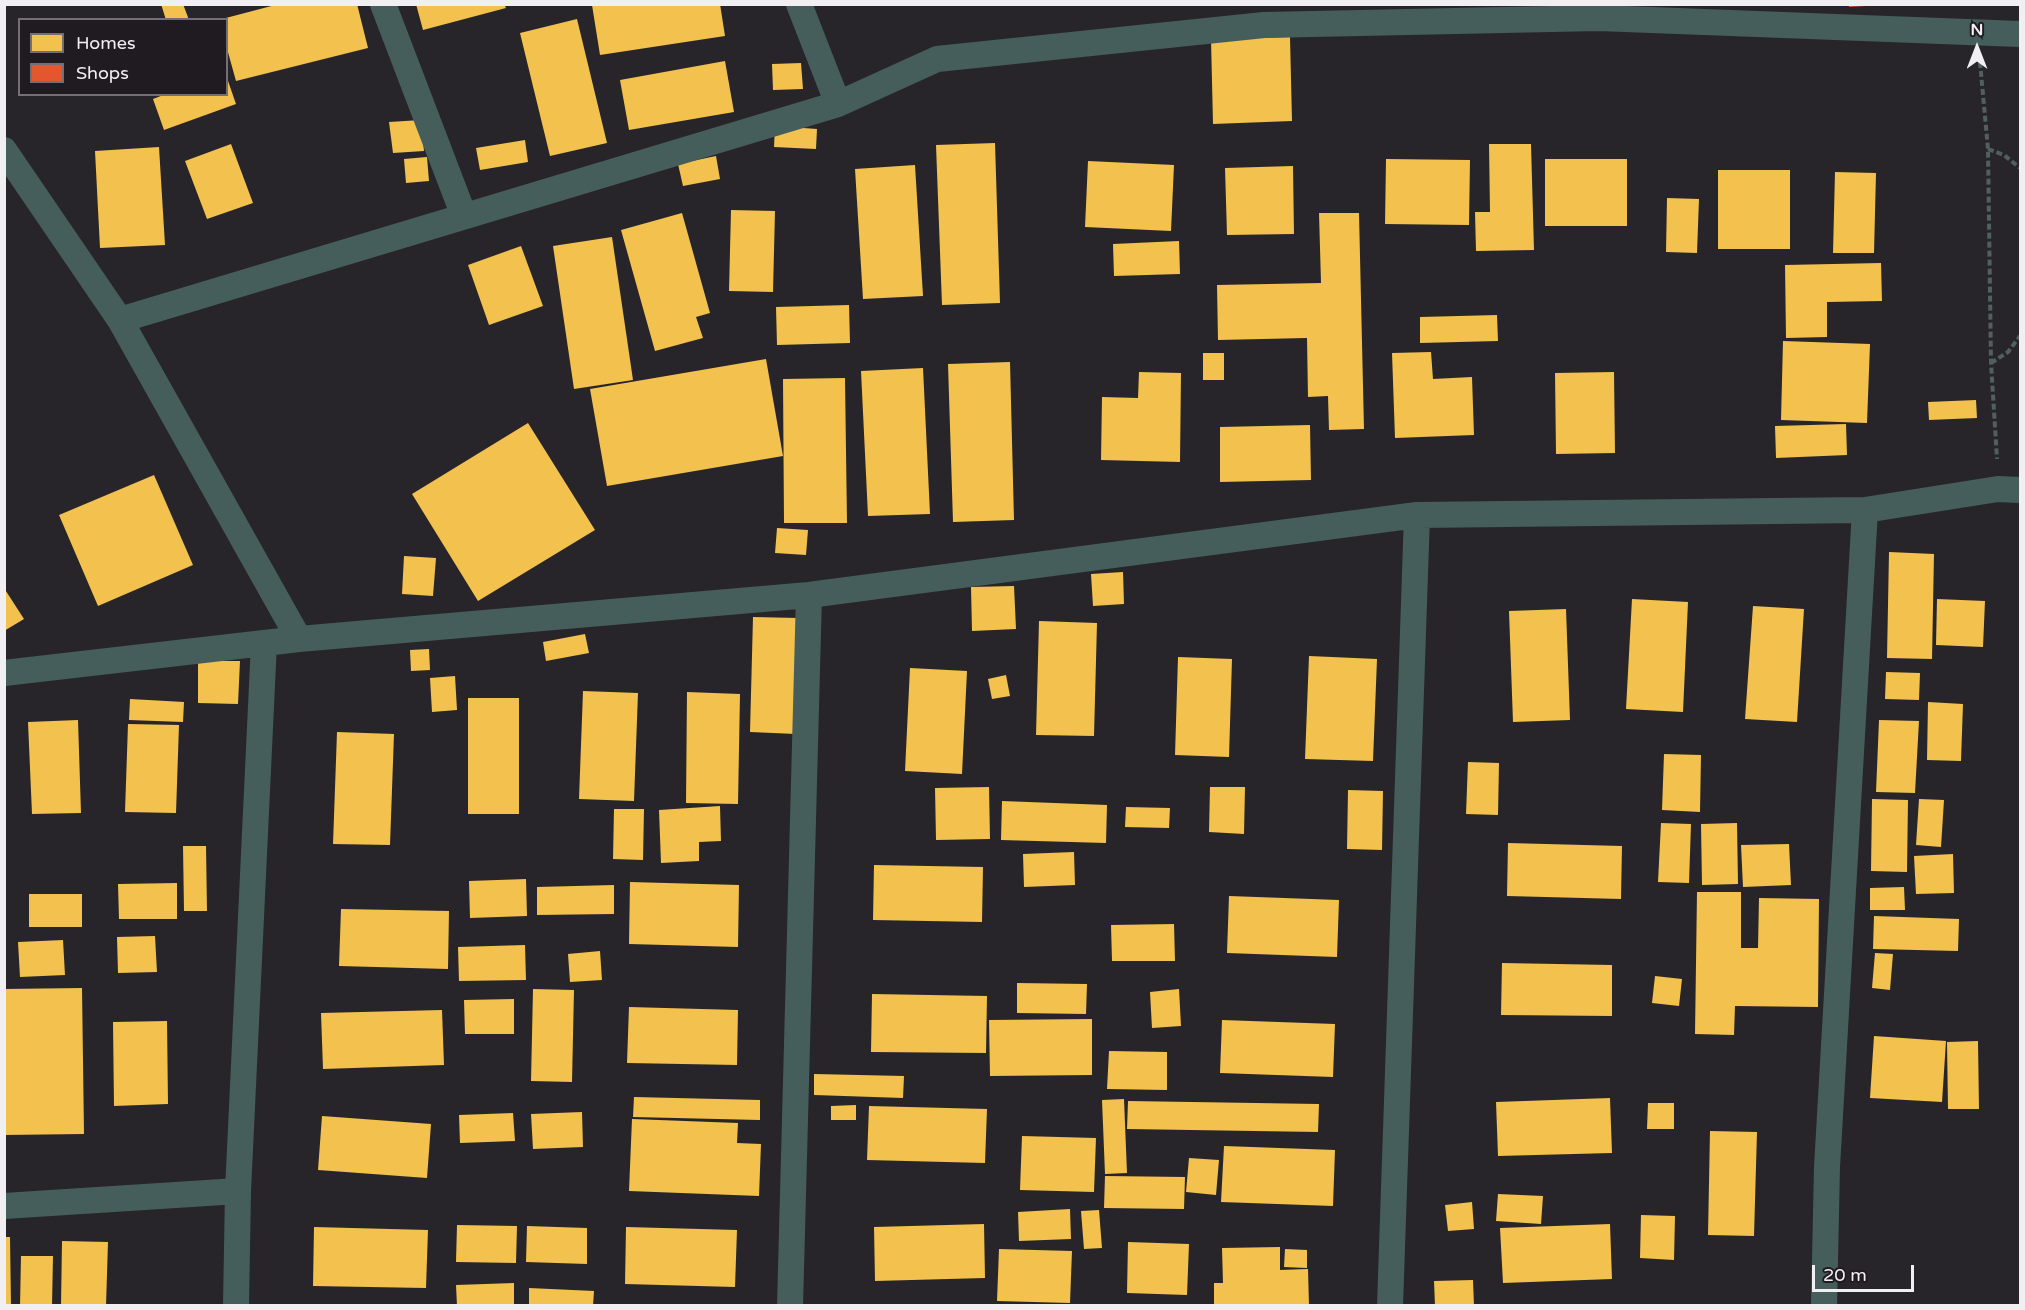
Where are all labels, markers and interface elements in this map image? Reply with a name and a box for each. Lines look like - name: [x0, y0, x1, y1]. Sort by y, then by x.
- legend: [18, 18, 228, 96]
- north arrow: [1947, 18, 2007, 78]
- text: N: [1971, 20, 1983, 40]
- text: Homes: [76, 32, 136, 54]
- text: Shops: [76, 62, 129, 84]
- scale bar: [1815, 1253, 1917, 1291]
- text: 20 m: [1823, 1264, 1867, 1286]

